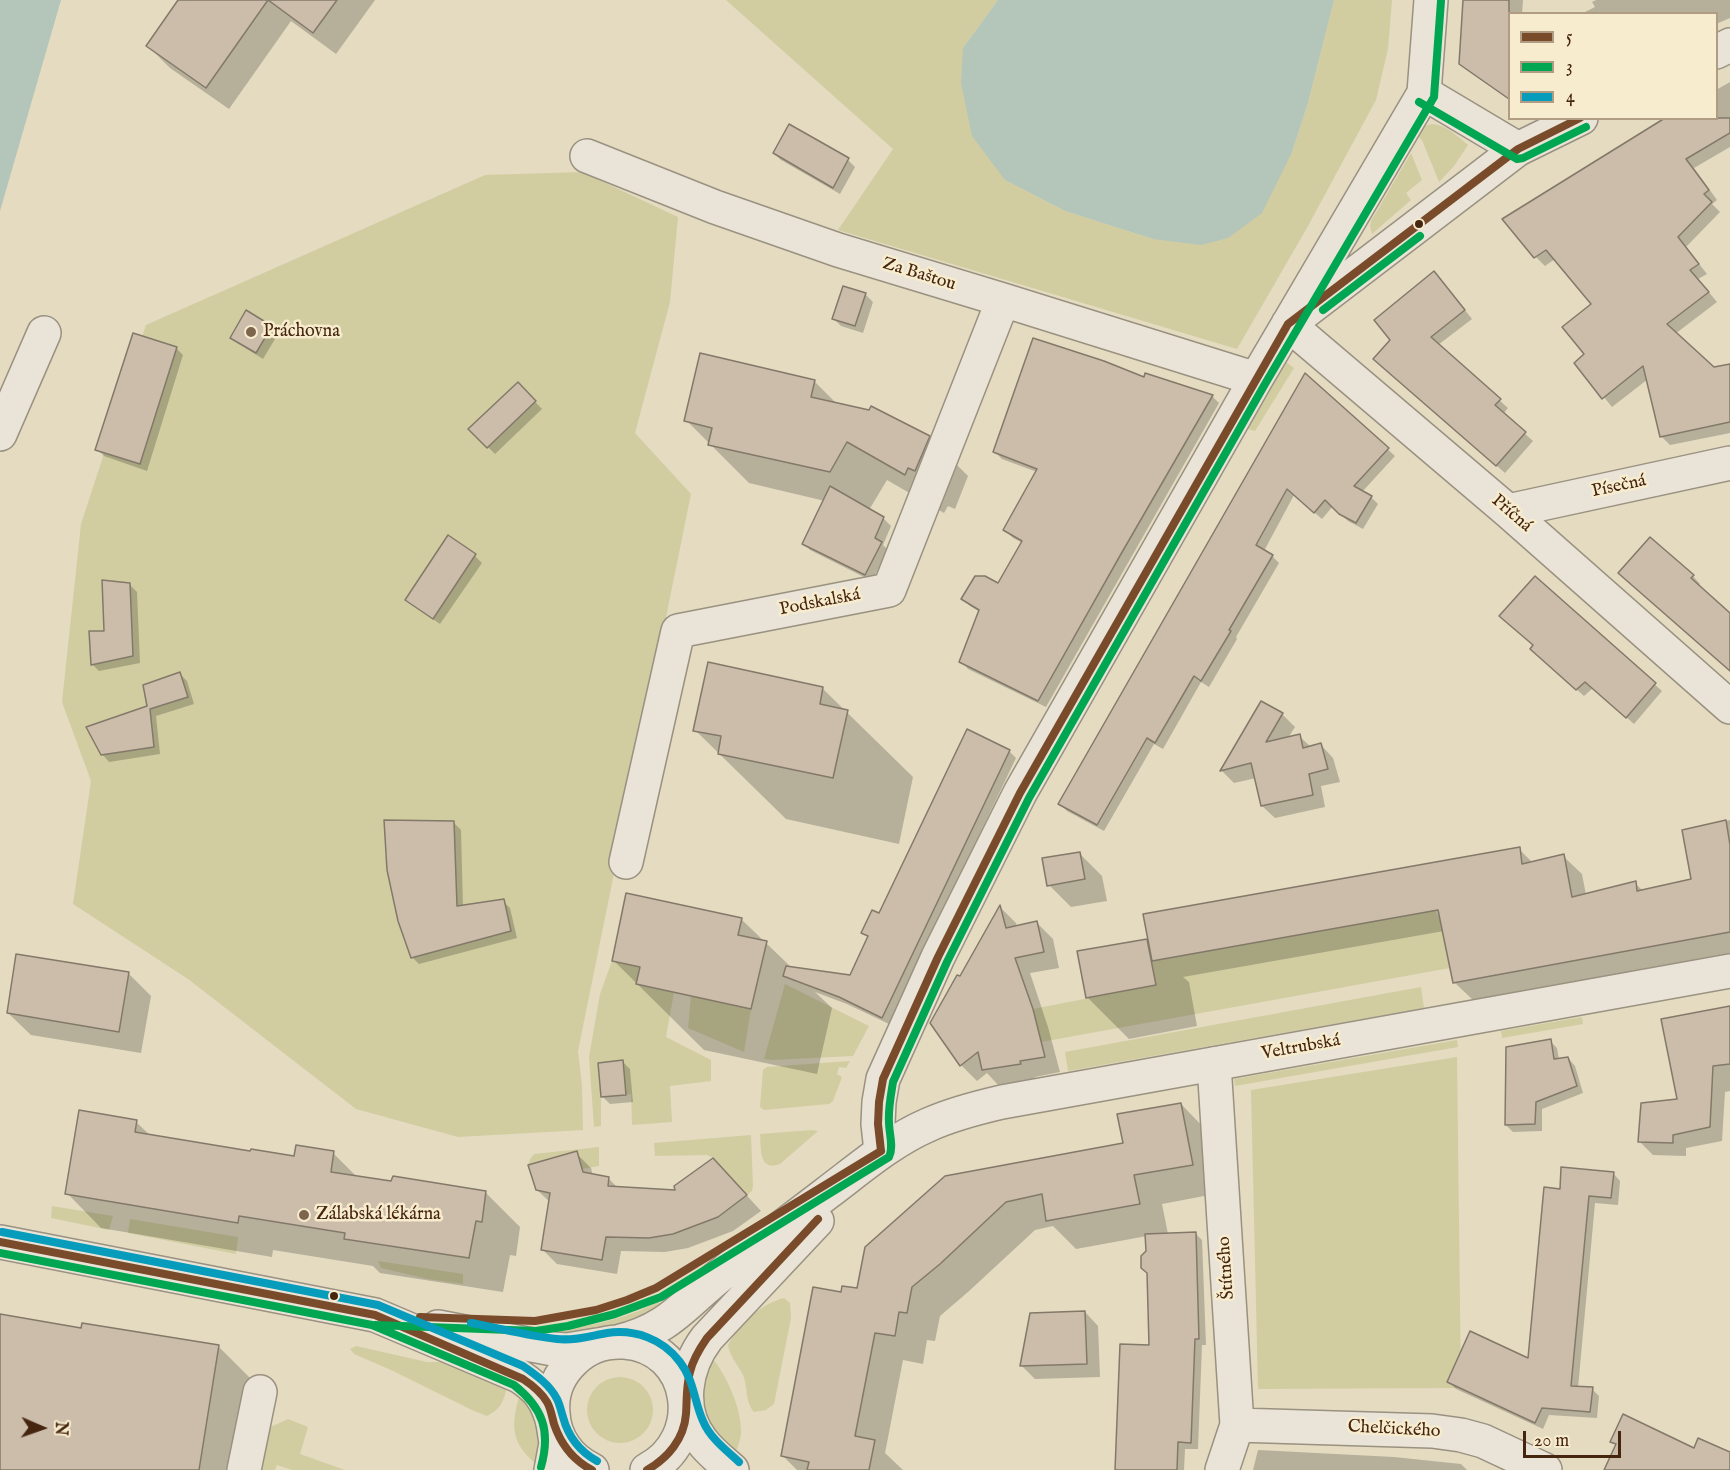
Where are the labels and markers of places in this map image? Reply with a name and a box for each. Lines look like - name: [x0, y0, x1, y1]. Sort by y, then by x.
- unlabelled marker: [1413, 218, 1425, 230]
- place label: Práchovna: [263, 321, 340, 343]
- marker: Práchovna: [244, 325, 258, 339]
- place label: Zálabská lékárna: [316, 1204, 441, 1226]
- marker: Zálabská lékárna: [297, 1208, 311, 1222]
- unlabelled marker: [328, 1290, 340, 1302]

